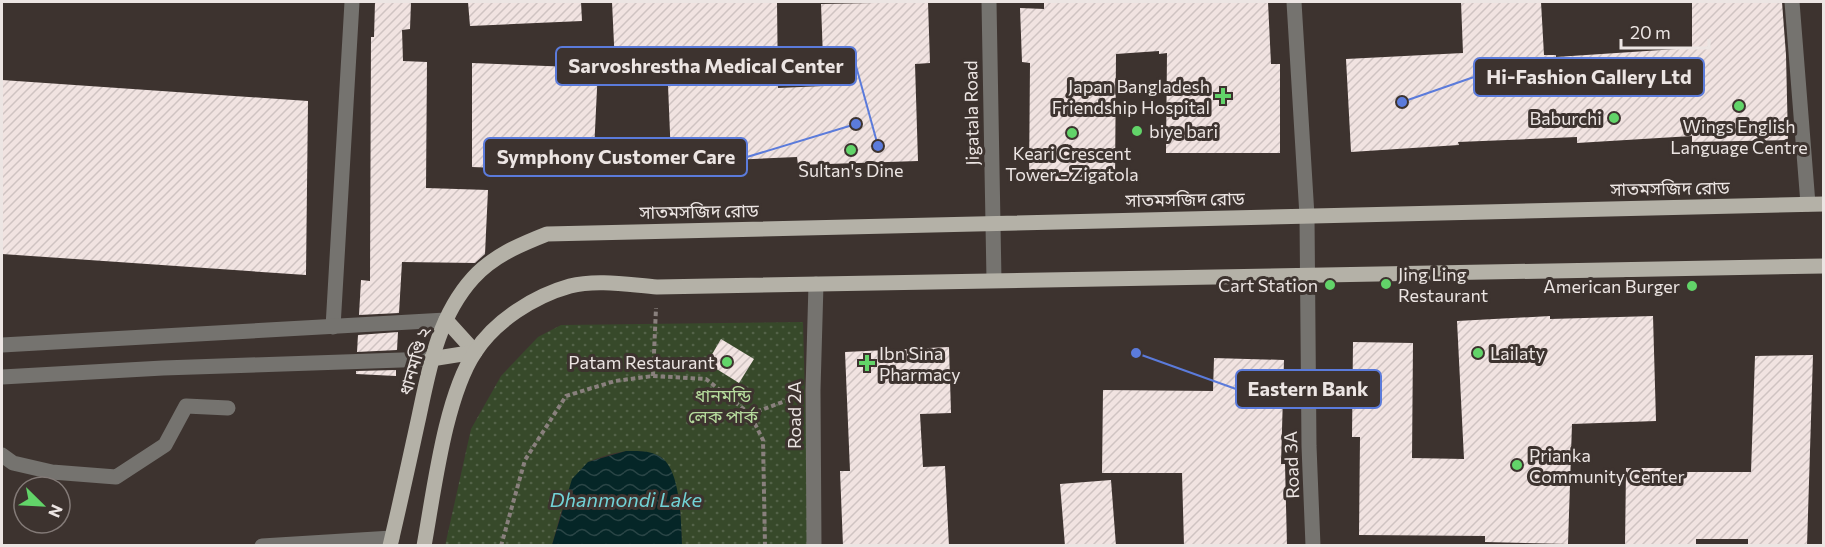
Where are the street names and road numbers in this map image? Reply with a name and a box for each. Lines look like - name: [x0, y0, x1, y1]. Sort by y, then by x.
- street label: Jigatala Road: [959, 60, 983, 166]
- street label: সাতমসজিদ রোড: [1609, 176, 1730, 200]
- street label: সাতমসজিদ রোড: [1124, 187, 1245, 211]
- street label: সাতমসজিদ রোড: [638, 199, 759, 223]
- street label: ধানমণ্ডি ২: [394, 324, 434, 398]
- street label: Road 2A: [783, 381, 805, 449]
- street label: Road 3A: [1279, 431, 1303, 499]

